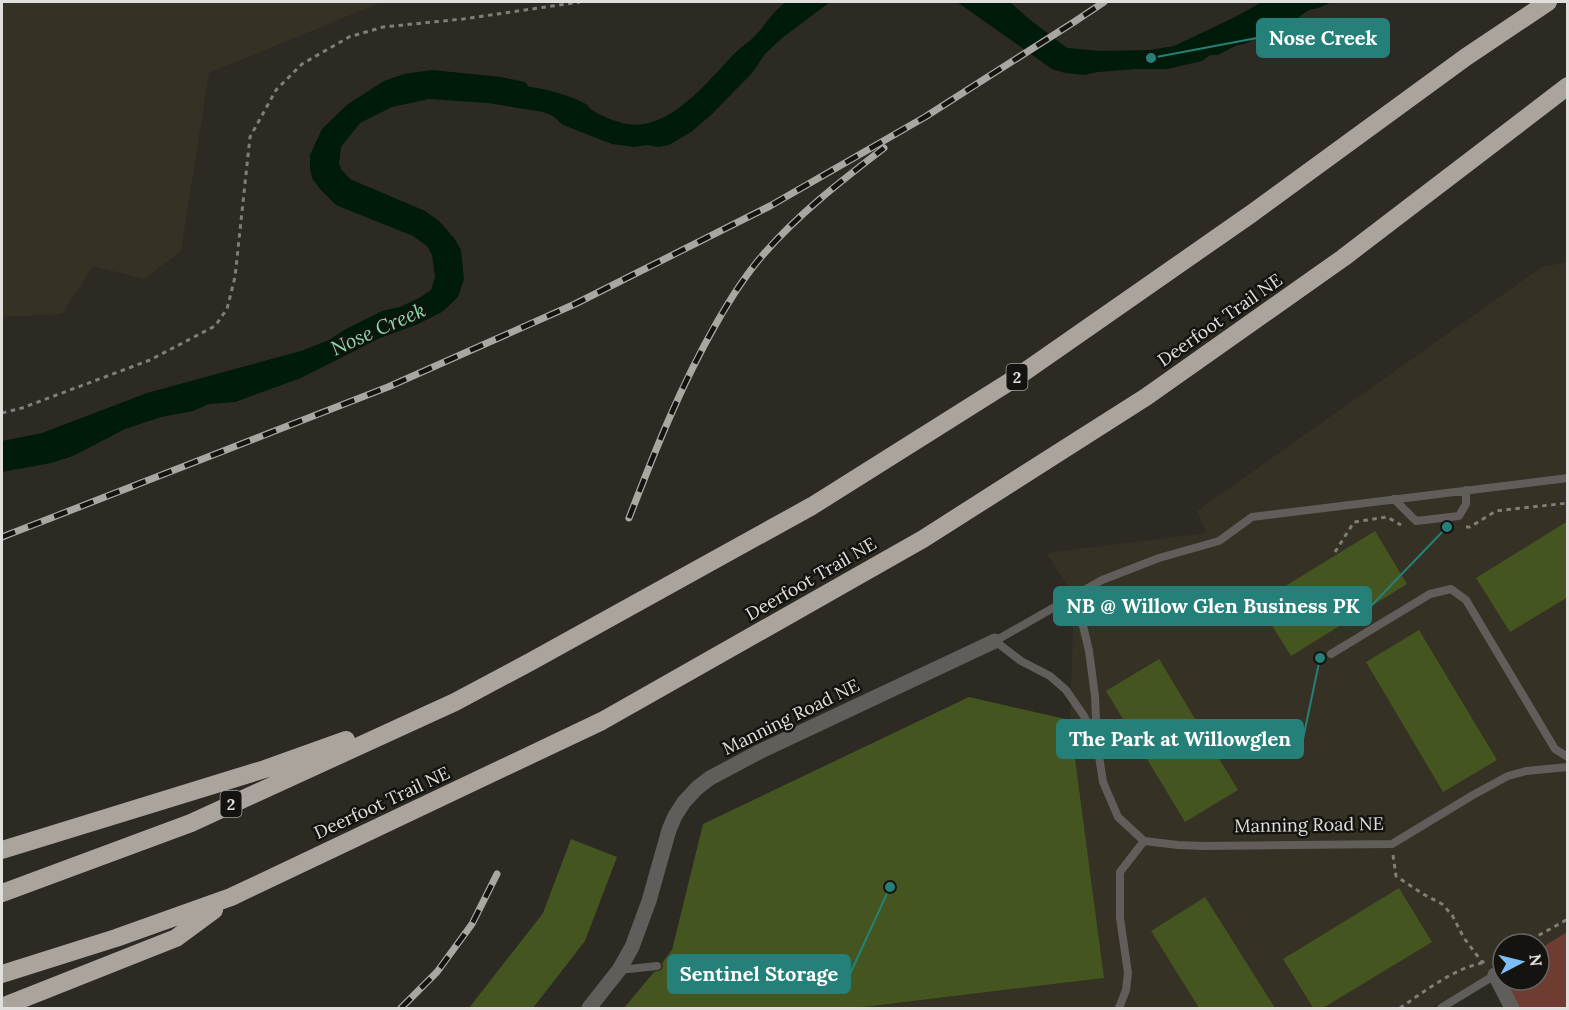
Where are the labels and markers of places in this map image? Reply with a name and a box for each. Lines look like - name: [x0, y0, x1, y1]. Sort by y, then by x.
- callout: Nose Creek: [1257, 19, 1389, 57]
- callout: NB @ Willow Glen Business PK: [1054, 587, 1371, 625]
- callout: The Park at Willowglen: [1057, 720, 1303, 758]
- callout: Sentinel Storage: [668, 955, 850, 993]

